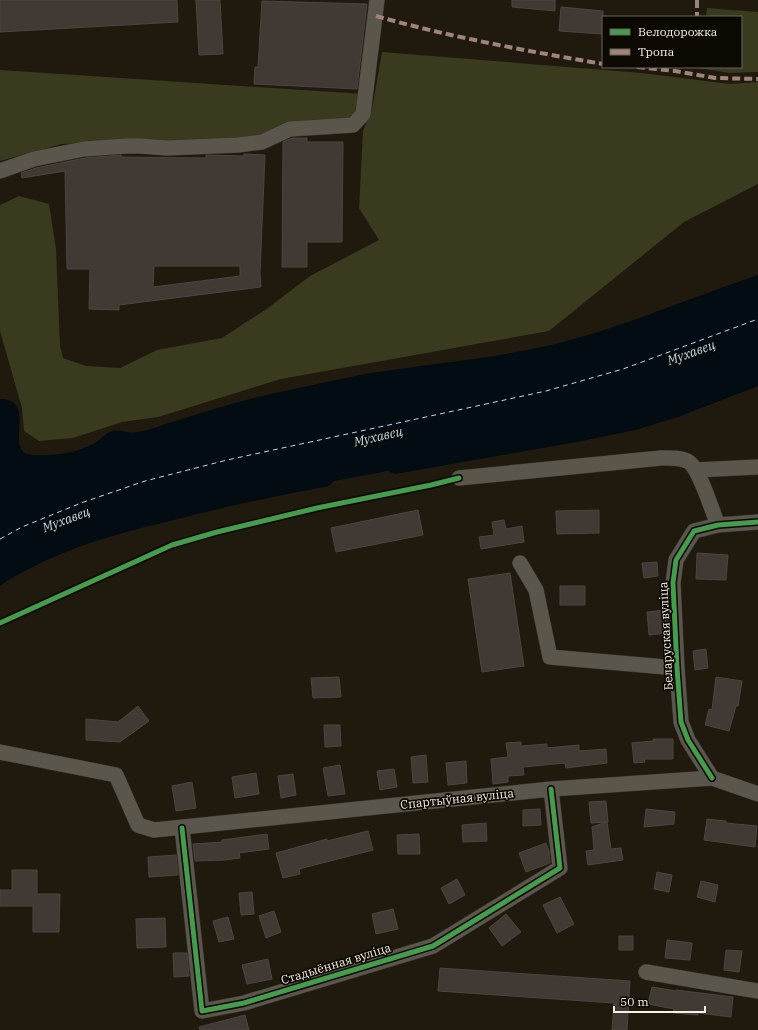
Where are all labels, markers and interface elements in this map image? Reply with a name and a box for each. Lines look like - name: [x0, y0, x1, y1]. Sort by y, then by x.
- legend: [602, 16, 742, 68]
- text: Велодорожка: [638, 24, 718, 39]
- text: Тропа: [638, 44, 675, 59]
- water label: Мухавец: [664, 336, 718, 369]
- water label: Мухавец: [351, 422, 405, 451]
- water label: Мухавец: [39, 502, 93, 537]
- street label: Беларуская вуліца: [655, 581, 676, 691]
- street label: Спартыўная вуліца: [399, 785, 515, 812]
- street label: Стадыённая вуліца: [279, 940, 393, 987]
- scale bar: [614, 988, 705, 1014]
- text: 50 m: [620, 994, 649, 1009]

